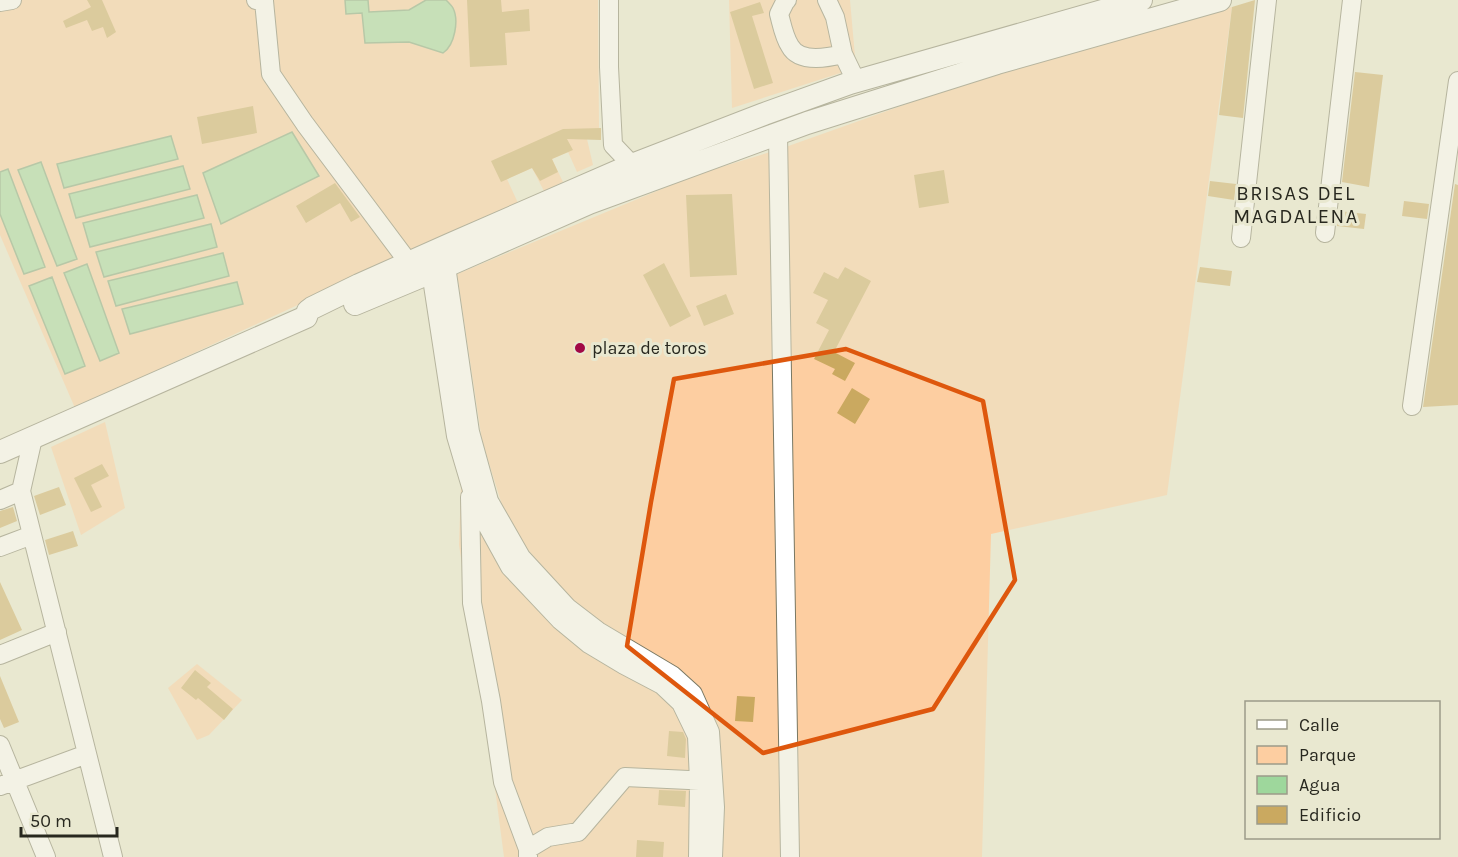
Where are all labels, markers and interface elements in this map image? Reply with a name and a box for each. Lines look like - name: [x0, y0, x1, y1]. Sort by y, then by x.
- district label: BRISAS DEL MAGDALENA: [1233, 182, 1359, 228]
- place label: plaza de toros: [592, 337, 707, 359]
- marker: plaza de toros: [573, 341, 587, 355]
- legend: [1245, 701, 1440, 839]
- text: Calle: [1299, 714, 1339, 736]
- text: Parque: [1299, 744, 1356, 766]
- text: Agua: [1299, 774, 1340, 796]
- scale bar: [21, 800, 117, 838]
- text: Edificio: [1299, 804, 1361, 826]
- text: 50 m: [30, 810, 72, 832]

